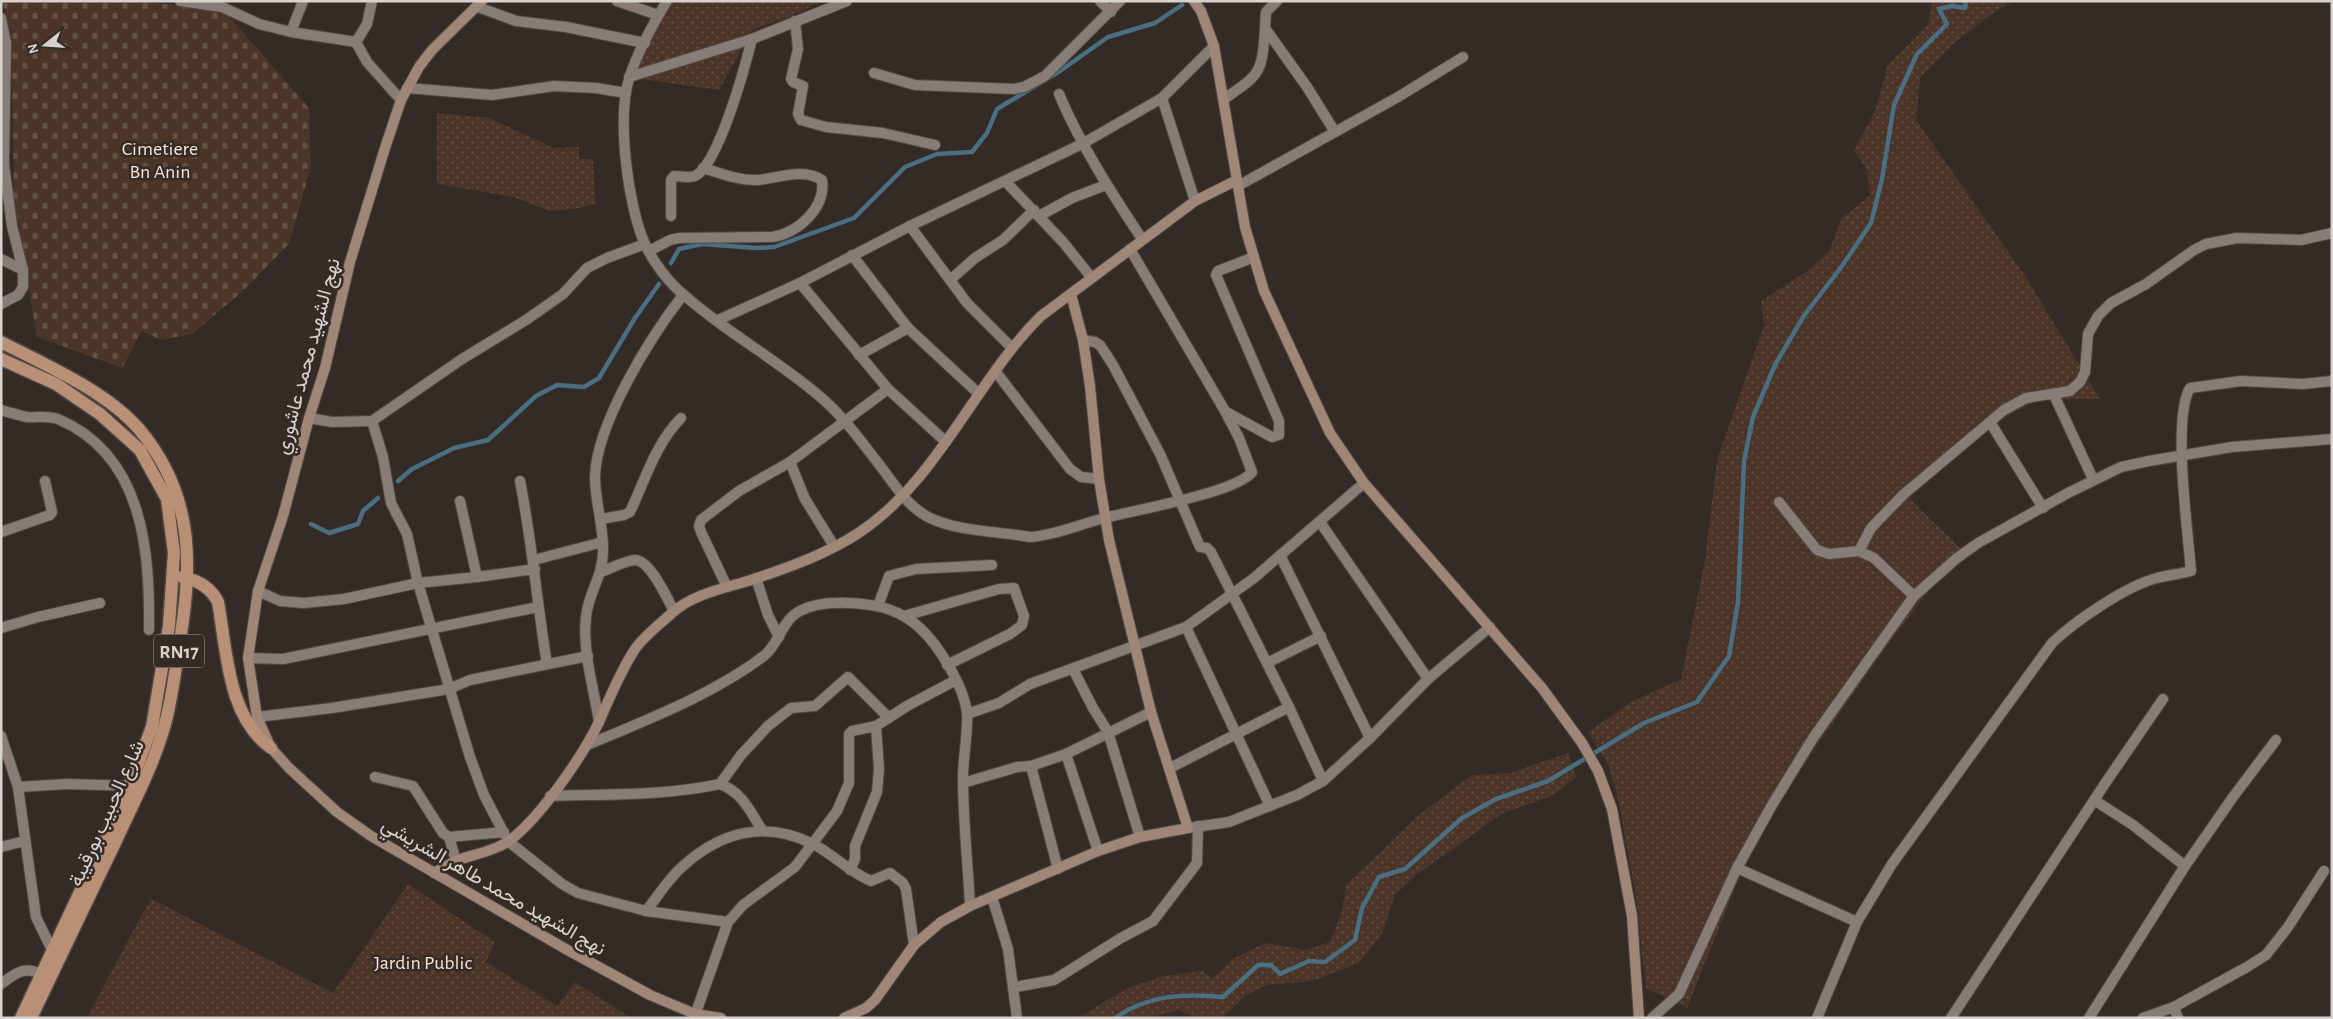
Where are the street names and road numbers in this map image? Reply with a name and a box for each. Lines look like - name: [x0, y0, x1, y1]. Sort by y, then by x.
- street label: نهج الشهيد محمد عاشوري: [272, 256, 350, 458]
- road number: RN17: [154, 634, 204, 668]
- street label: شارع الحبيب بورقيبة: [66, 737, 151, 891]
- street label: نهج الشهيد محمد طاهر الشريشي: [375, 814, 609, 965]

